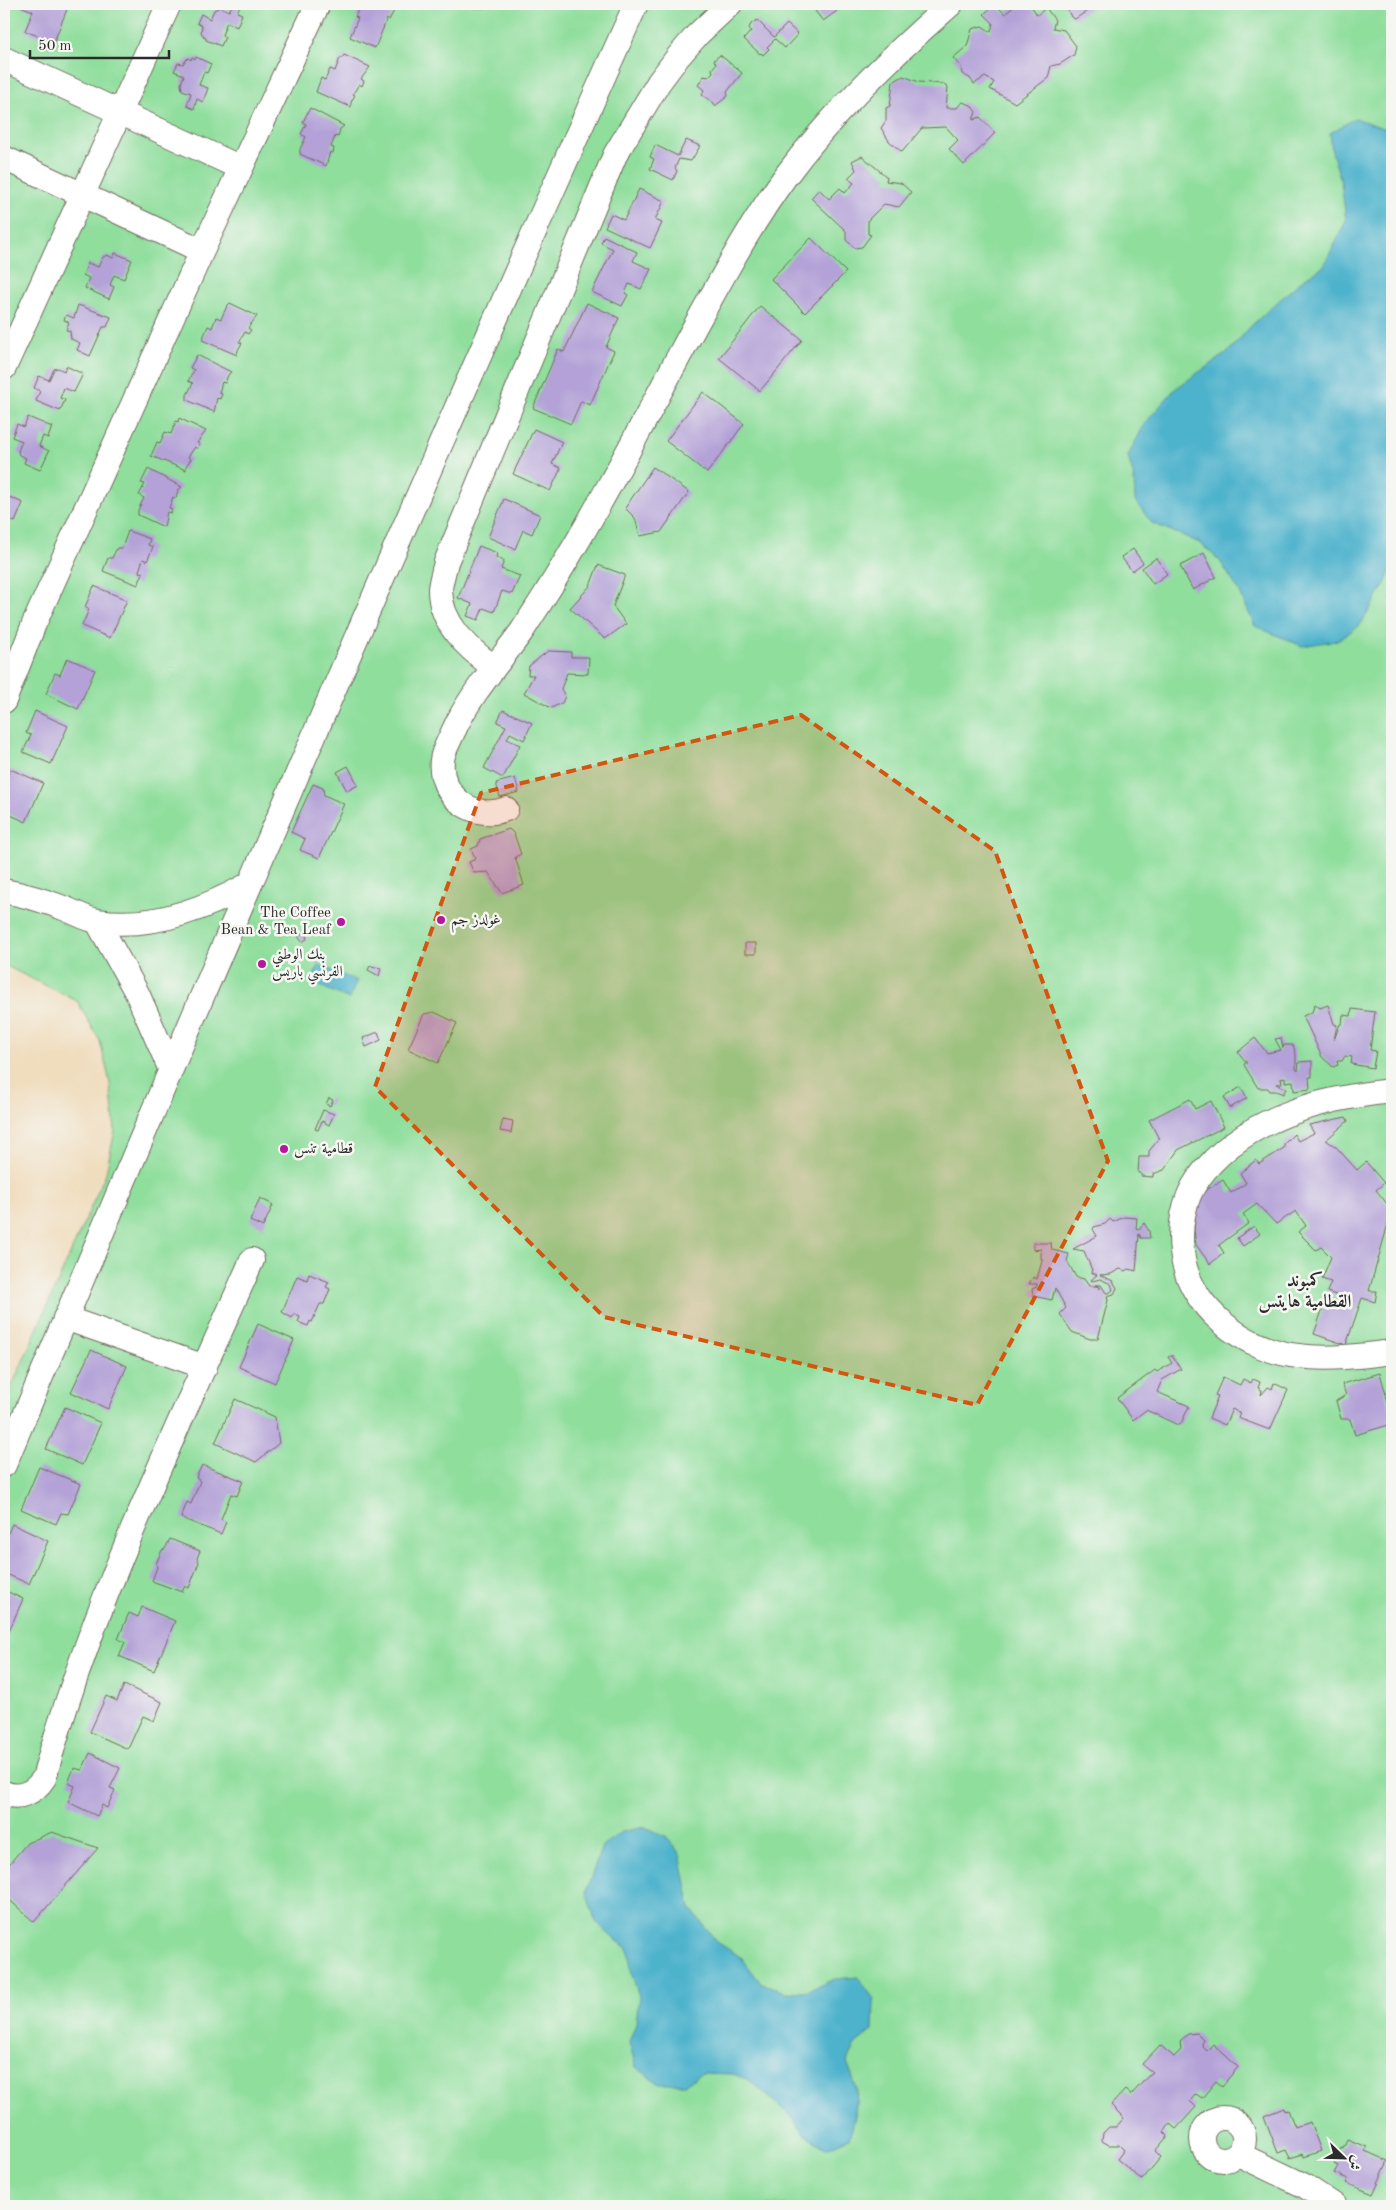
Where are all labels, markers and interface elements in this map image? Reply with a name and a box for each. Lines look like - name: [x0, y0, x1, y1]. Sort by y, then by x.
- scale bar: [30, 28, 169, 60]
- text: 50 m: [38, 39, 72, 54]
- place label: The Coffee Bean & Tea Leaf: [221, 906, 332, 938]
- place label: غولدز جم: [451, 913, 501, 933]
- marker: غولدز جم: [435, 914, 447, 926]
- marker: The Coffee Bean & Tea Leaf: [335, 916, 347, 928]
- place label: بنك الوطني الفرنسي باريس: [272, 947, 343, 985]
- marker: بنك الوطني الفرنسي باريس: [256, 958, 268, 970]
- place label: قطامية تنس: [294, 1142, 353, 1158]
- marker: قطامية تنس: [278, 1143, 290, 1155]
- district label: كمبوند القطامية هايتس: [1259, 1271, 1352, 1313]
- north arrow: [1318, 2132, 1368, 2182]
- text: ش: [1346, 2154, 1364, 2172]

